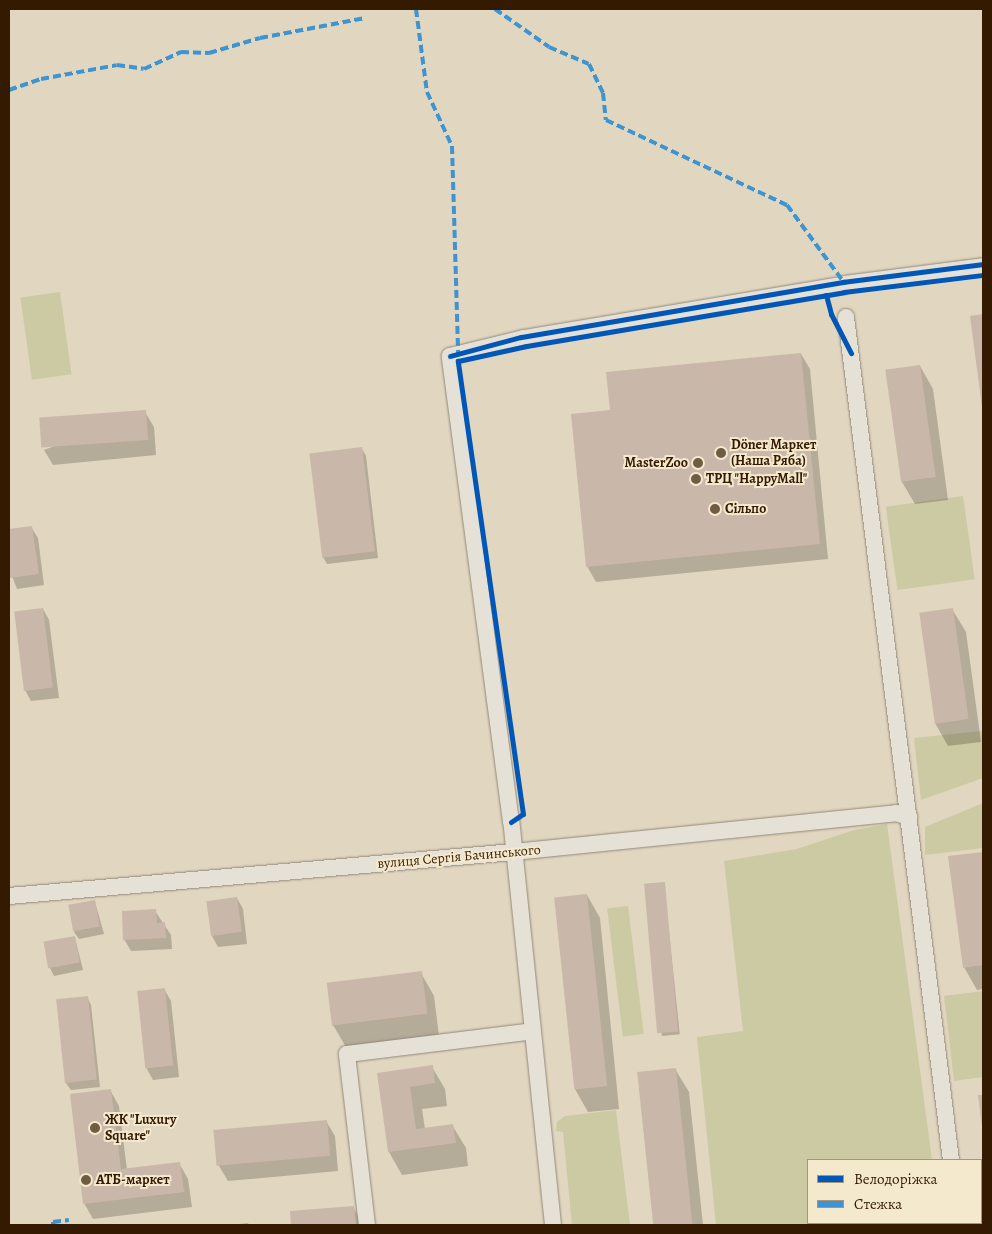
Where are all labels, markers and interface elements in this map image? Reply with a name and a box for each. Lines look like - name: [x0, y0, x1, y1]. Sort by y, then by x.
- place label: Döner Maркет (Наша Ряба): [731, 437, 816, 470]
- marker: Döner Maркет (Наша Ряба): [715, 447, 727, 459]
- place label: MasterZoo: [625, 455, 688, 471]
- marker: MasterZoo: [692, 457, 704, 469]
- place label: ТРЦ "HappyMall": [706, 471, 808, 487]
- marker: ТРЦ "HappyMall": [690, 473, 702, 485]
- place label: Сільпо: [725, 501, 766, 517]
- marker: Сільпо: [709, 503, 721, 515]
- street label: вулиця Сергія Бачинського: [377, 841, 541, 873]
- place label: ЖК "Luxury Square": [105, 1112, 177, 1144]
- marker: ЖК "Luxury Square": [89, 1122, 101, 1134]
- legend: [807, 1159, 982, 1224]
- text: Велодоріжка: [854, 1169, 937, 1189]
- place label: АТБ-маркет: [96, 1172, 170, 1188]
- marker: АТБ-маркет: [80, 1174, 92, 1186]
- text: Стежка: [854, 1194, 902, 1214]

